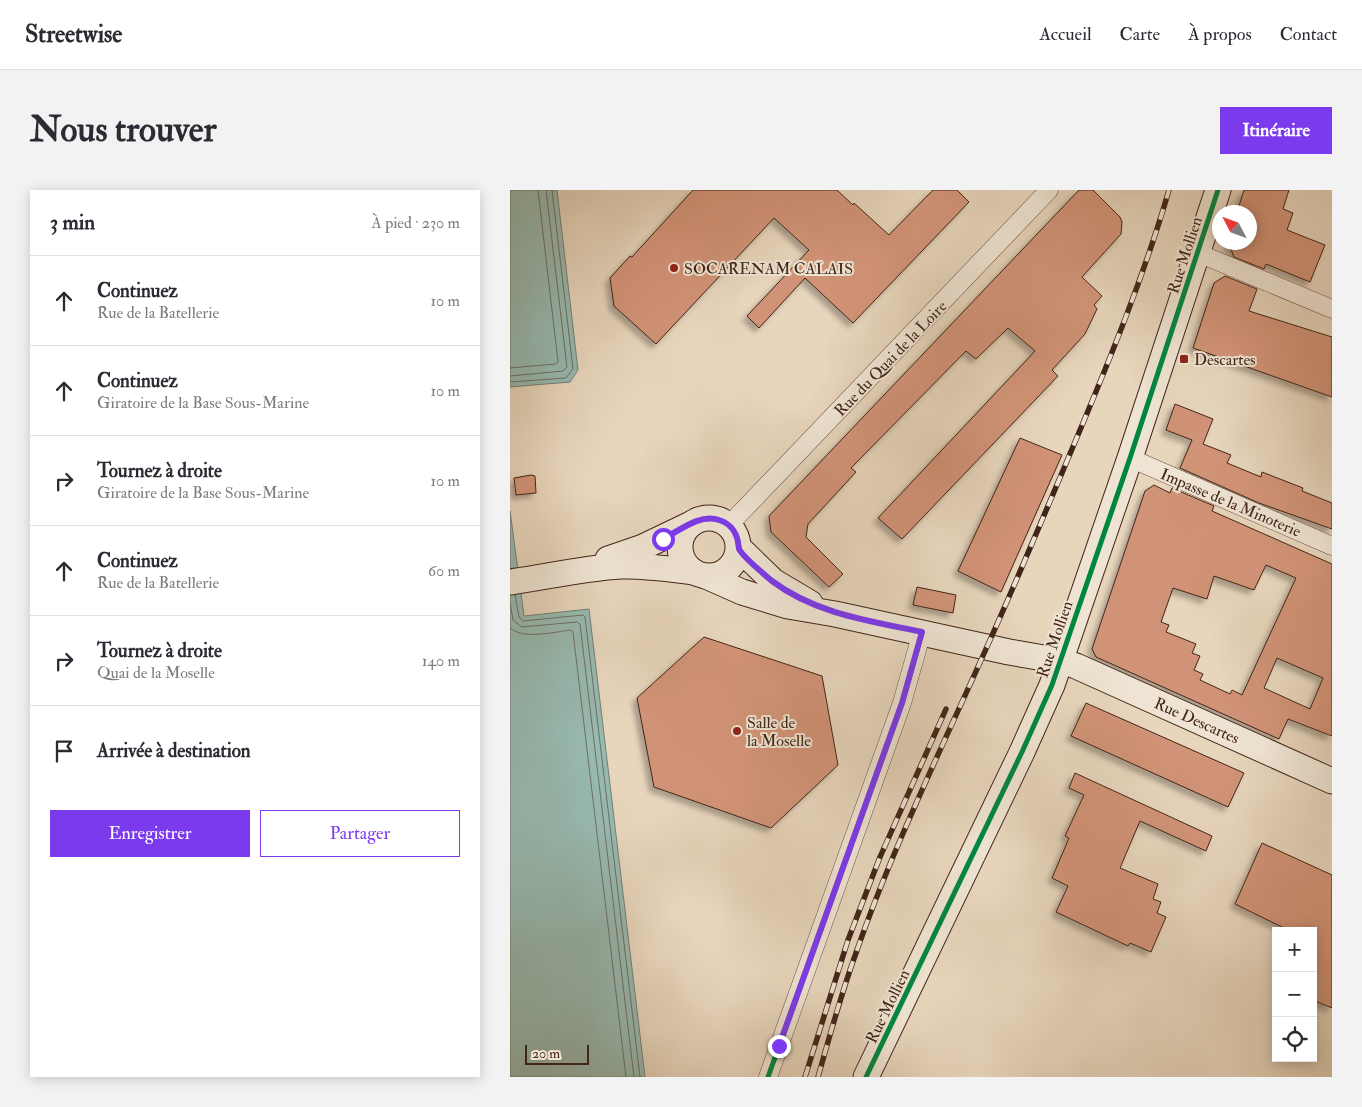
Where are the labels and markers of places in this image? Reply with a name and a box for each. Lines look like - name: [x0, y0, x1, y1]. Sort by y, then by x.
- place label: SOCARENAM CALAIS: [684, 259, 853, 279]
- marker: SOCARENAM CALAIS: [668, 262, 680, 274]
- place label: Descartes: [1194, 350, 1256, 370]
- marker: Descartes: [1178, 353, 1190, 365]
- place label: Salle de la Moselle: [747, 713, 811, 751]
- marker: Salle de la Moselle: [731, 725, 743, 737]

